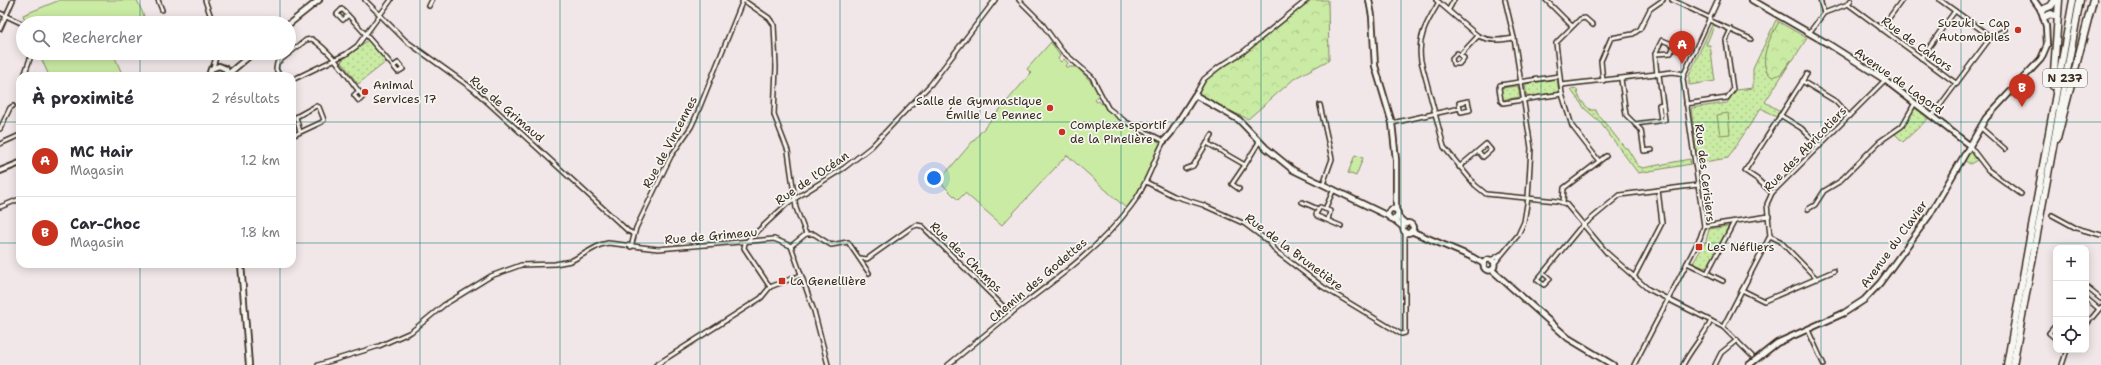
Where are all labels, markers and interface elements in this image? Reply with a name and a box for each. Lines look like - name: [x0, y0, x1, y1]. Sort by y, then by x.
- street label: Rue de Cahors: [1878, 13, 1956, 75]
- place label: Suzuki - Cap Automobiles: [1938, 15, 2010, 45]
- search box: [16, 16, 296, 60]
- marker: Suzuki - Cap Automobiles: [2013, 25, 2023, 35]
- icon: search: [30, 27, 52, 49]
- text: Rechercher: [62, 28, 143, 48]
- pin: A: [1669, 31, 1695, 64]
- street label: Avenue de Lagord: [1851, 44, 1947, 118]
- road number: N 237: [2043, 69, 2087, 87]
- street label: Rue de Grimaud: [466, 72, 548, 146]
- pin: B: [2009, 74, 2035, 107]
- place label: Animal Services 17: [373, 77, 437, 107]
- text: À proximité: [32, 87, 134, 109]
- marker: Animal Services 17: [360, 87, 370, 97]
- text: 2 résultats: [211, 90, 280, 107]
- street label: Rue de Vincennes: [639, 93, 701, 191]
- place label: Salle de Gymnastique Émilie Le Pennec: [916, 93, 1042, 123]
- marker: Salle de Gymnastique Émilie Le Pennec: [1045, 103, 1055, 113]
- street label: Rue des Abricotiers: [1760, 103, 1850, 195]
- place label: Complexe sportif de la Pinelière: [1070, 117, 1167, 147]
- street label: Rue des Cerisiers: [1691, 123, 1719, 223]
- marker: Complexe sportif de la Pinelière: [1057, 127, 1067, 137]
- text: MC Hair: [70, 142, 133, 162]
- street label: Rue de l'Océan: [772, 147, 852, 209]
- text: A: [40, 152, 50, 169]
- text: 1.2 km: [241, 152, 280, 169]
- text: Magasin: [70, 162, 124, 179]
- your location: [924, 168, 944, 188]
- street label: Avenue du Clavier: [1857, 197, 1931, 291]
- street label: Rue de la Brunetière: [1242, 210, 1346, 294]
- text: Car-Choc: [70, 214, 140, 234]
- street label: Rue des Champs: [926, 218, 1006, 296]
- text: B: [41, 224, 49, 241]
- text: 1.8 km: [241, 224, 280, 241]
- street label: Rue de Grimeau: [664, 224, 758, 248]
- text: Magasin: [70, 234, 124, 251]
- street label: Chemin des Godettes: [986, 234, 1090, 326]
- place label: Les Néfliers: [1707, 239, 1775, 255]
- marker: Les Néfliers: [1694, 242, 1704, 252]
- map controls: [2053, 245, 2089, 353]
- button: +: [2053, 245, 2089, 281]
- place label: La Genellière: [790, 273, 867, 289]
- marker: La Genellière: [777, 276, 787, 286]
- button: −: [2053, 281, 2089, 317]
- button: locate: [2053, 317, 2089, 353]

